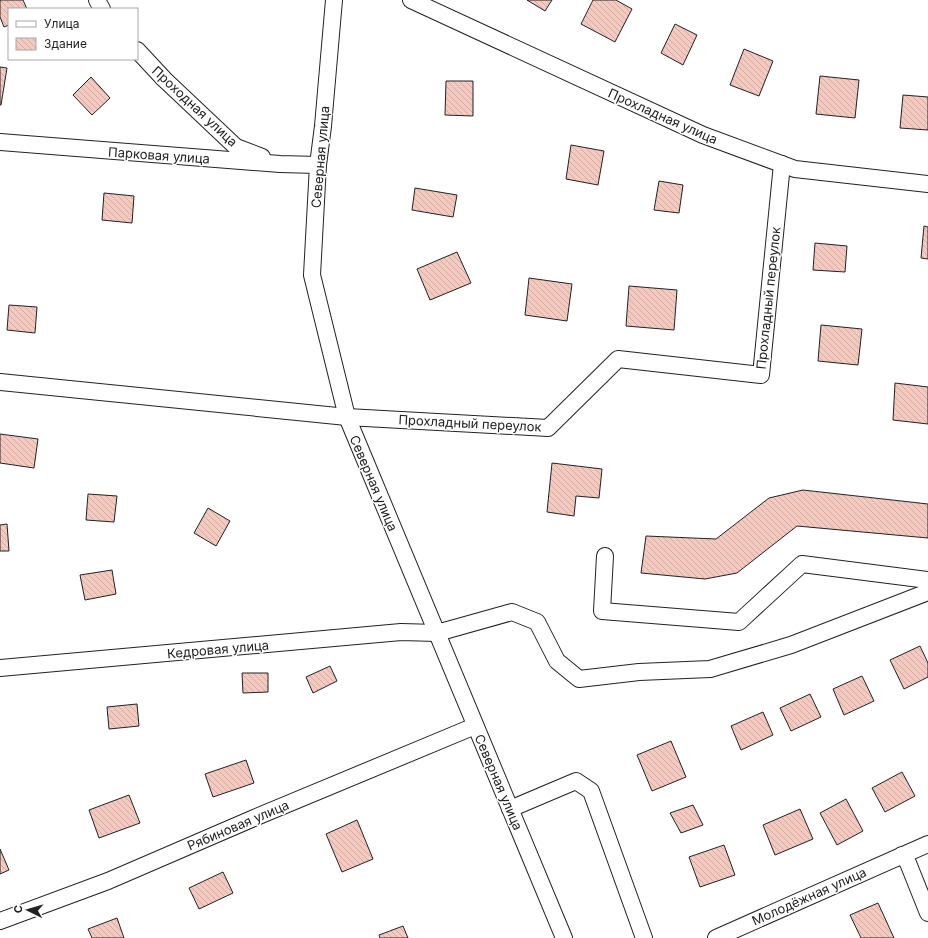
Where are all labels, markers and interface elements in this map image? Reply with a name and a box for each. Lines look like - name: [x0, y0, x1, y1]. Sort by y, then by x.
- legend: [8, 8, 138, 60]
- text: Улица: [44, 16, 79, 31]
- text: Здание: [44, 36, 87, 51]
- street label: Проходная улица: [149, 62, 241, 150]
- street label: Прохладная улица: [606, 85, 720, 147]
- street label: Северная улица: [308, 105, 332, 209]
- street label: Парковая улица: [108, 143, 210, 167]
- street label: Прохладный переулок: [753, 226, 783, 370]
- street label: Прохладный переулок: [398, 411, 542, 435]
- street label: Северная улица: [347, 433, 401, 533]
- street label: Кедровая улица: [166, 637, 270, 661]
- street label: Северная улица: [472, 732, 526, 832]
- street label: Рябиновая улица: [185, 796, 291, 854]
- street label: Молодёжная улица: [749, 864, 869, 928]
- north arrow: [8, 890, 48, 930]
- text: С: [11, 904, 25, 914]

